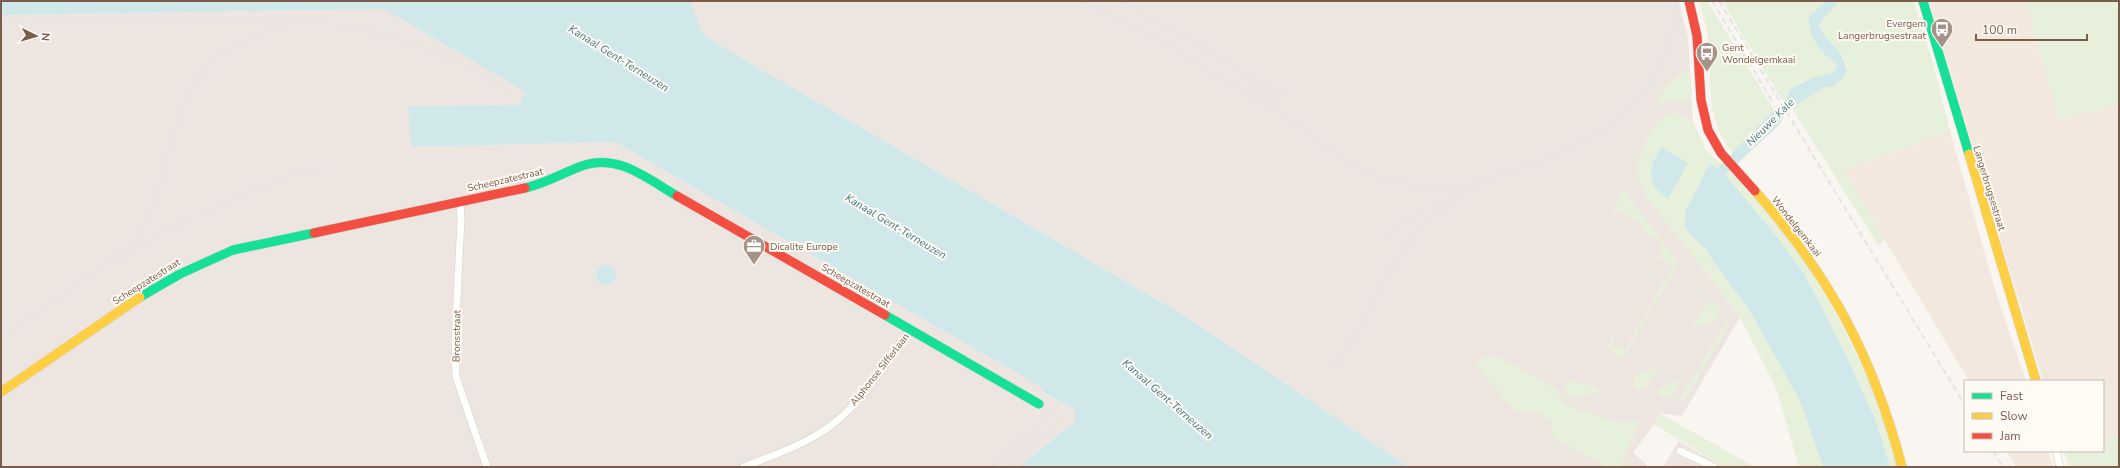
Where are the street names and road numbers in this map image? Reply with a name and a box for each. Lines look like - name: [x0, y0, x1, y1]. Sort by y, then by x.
- street label: Langerbrugsestraat: [1969, 144, 2009, 233]
- street label: Scheepzatestraat: [466, 164, 545, 196]
- street label: Wondelgemkaai: [1768, 193, 1824, 260]
- street label: Scheepzatestraat: [110, 255, 183, 308]
- street label: Scheepzatestraat: [818, 260, 893, 312]
- street label: Bronsstraat: [450, 309, 464, 362]
- street label: Alphonse Sifferlaan: [847, 330, 913, 409]

